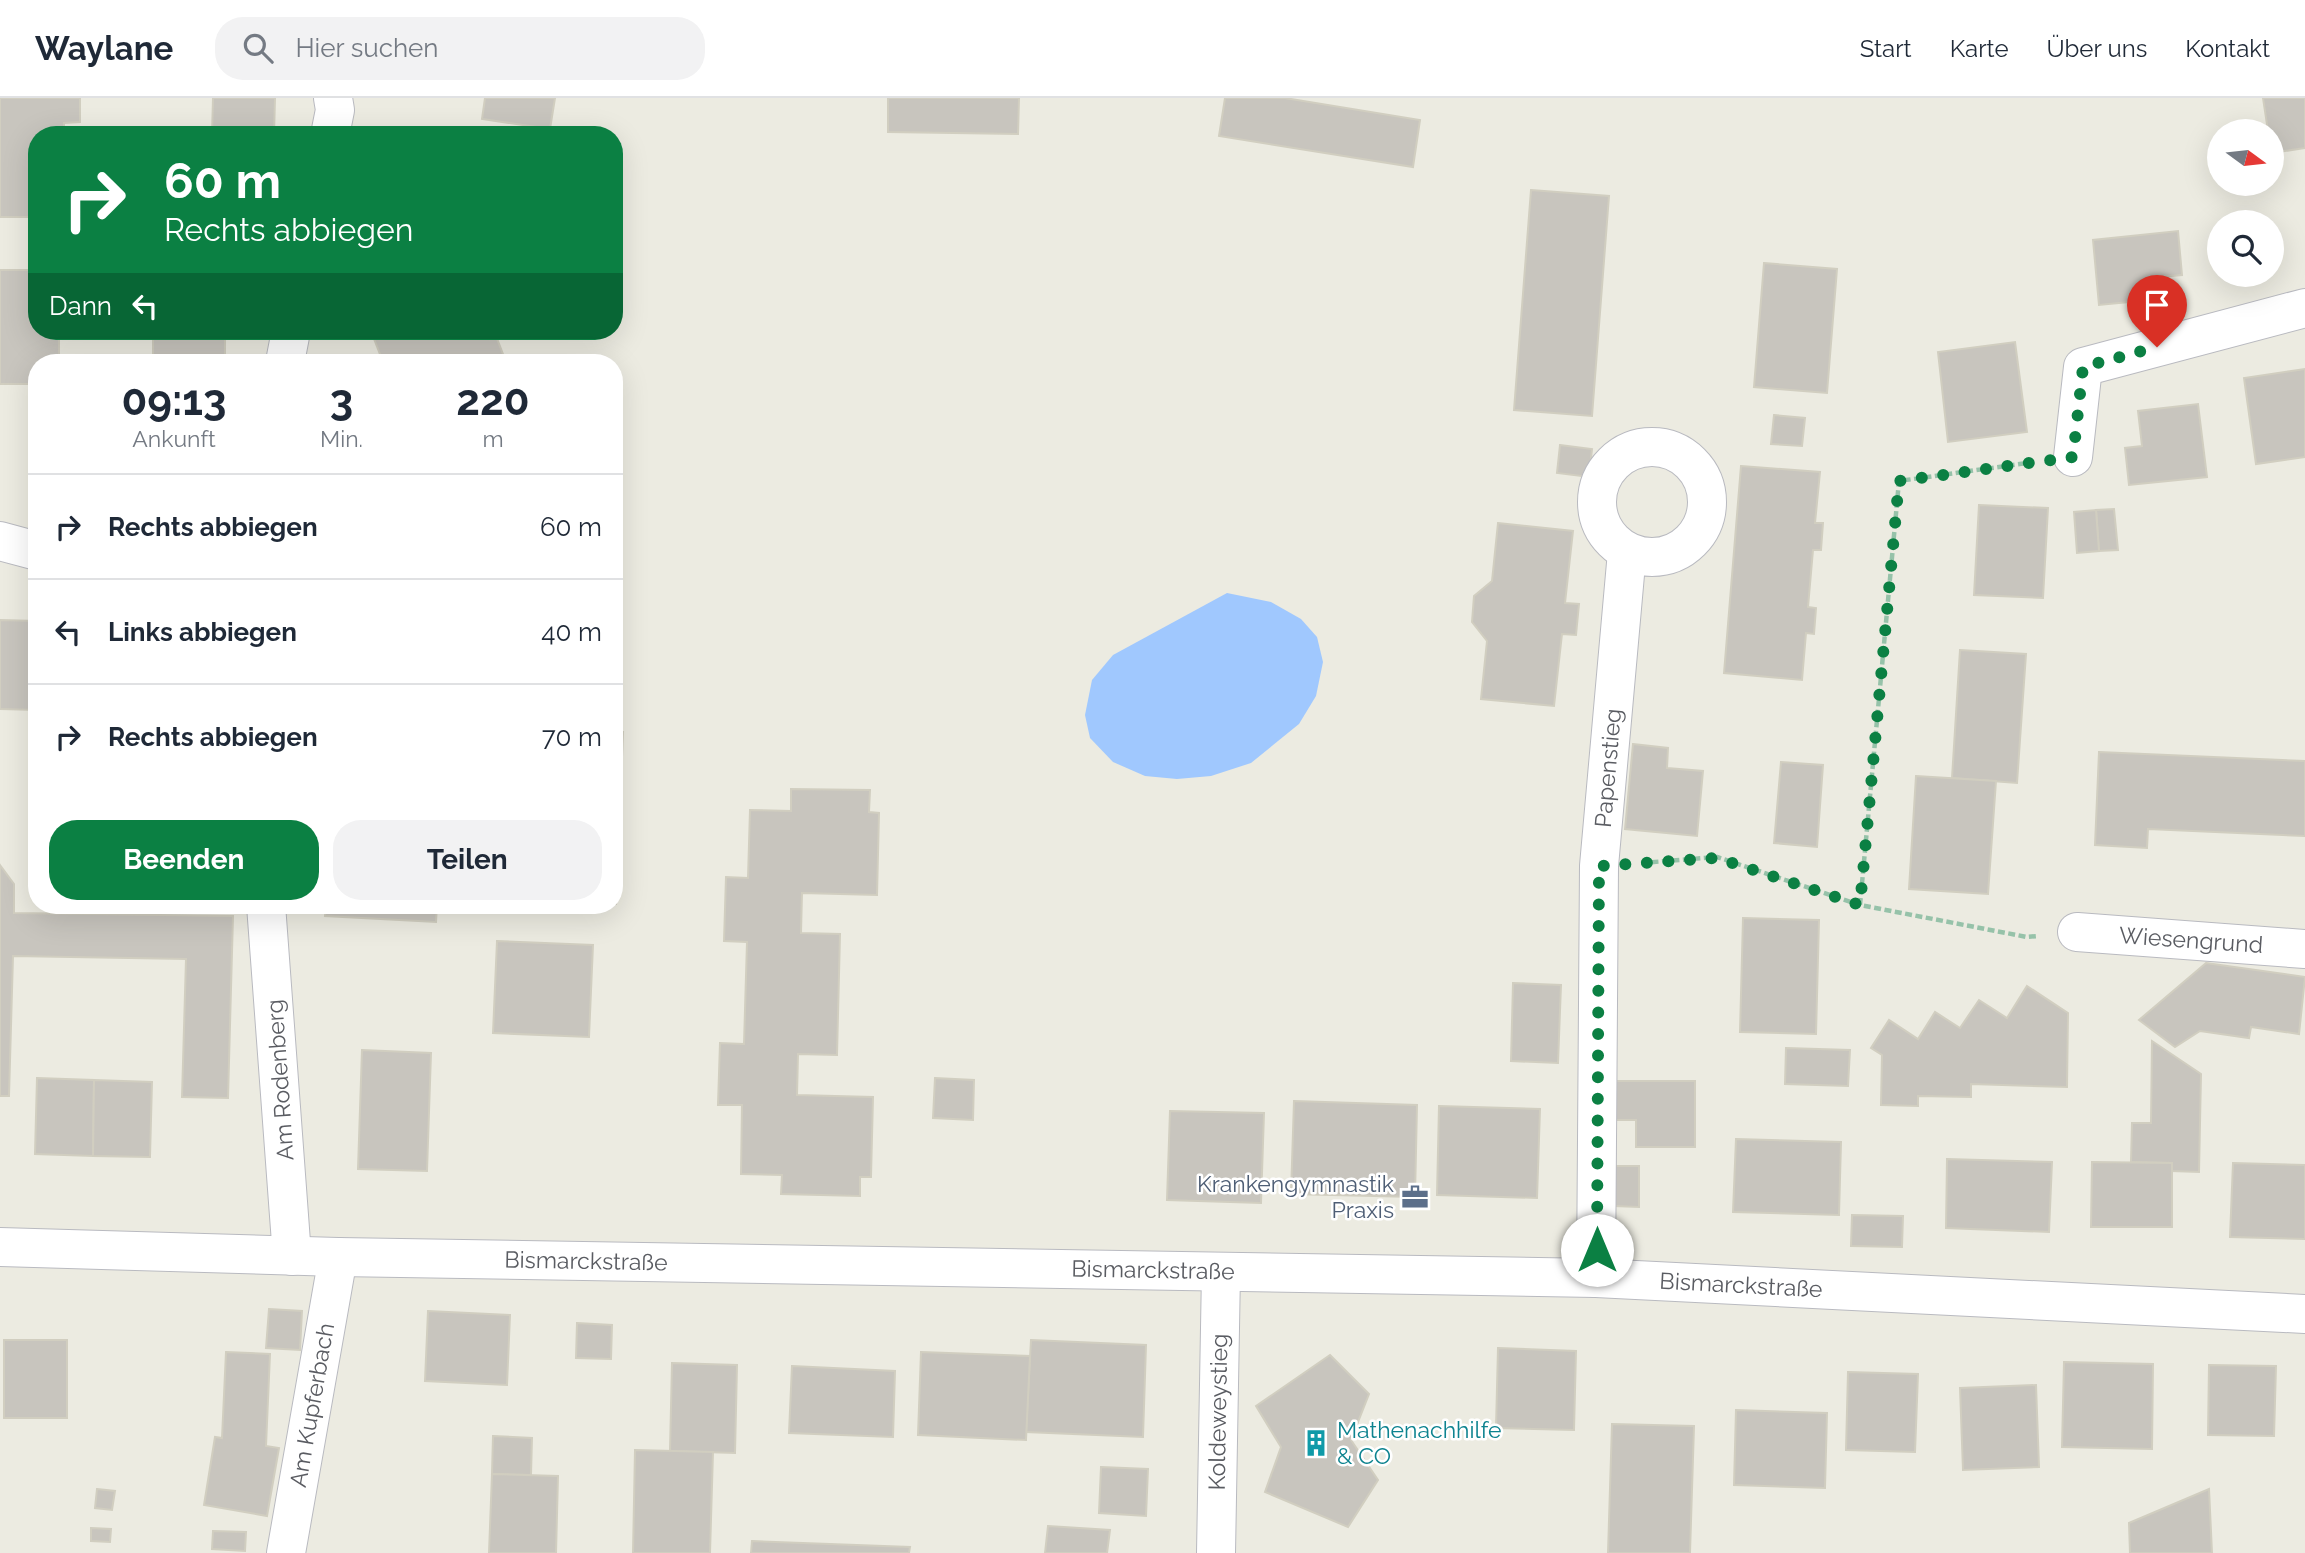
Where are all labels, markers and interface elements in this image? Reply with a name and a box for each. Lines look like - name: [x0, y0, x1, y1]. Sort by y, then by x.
- search box: [215, 17, 705, 80]
- text: Waylane: [35, 29, 173, 68]
- icon: search: [239, 29, 277, 67]
- text: Hier suchen: [295, 33, 439, 63]
- text: Start: [1860, 34, 1912, 63]
- text: Karte: [1950, 34, 2009, 63]
- text: Über uns: [2047, 34, 2147, 63]
- text: Kontakt: [2185, 34, 2270, 63]
- north arrow: [2207, 119, 2284, 196]
- map controls: [2207, 119, 2284, 287]
- text: 60 m: [164, 152, 281, 209]
- icon: right: [49, 154, 140, 245]
- button: search: [2207, 210, 2284, 287]
- text: Rechts abbiegen: [164, 211, 413, 248]
- pin: [2127, 275, 2187, 347]
- icon: arrive: [2138, 286, 2176, 324]
- icon: left: [126, 287, 164, 325]
- text: Dann: [49, 291, 112, 321]
- text: 09:13: [121, 376, 227, 425]
- text: 3: [330, 376, 353, 425]
- text: 220: [456, 376, 530, 425]
- text: Ankunft: [132, 425, 216, 452]
- text: Min.: [320, 425, 363, 452]
- text: m: [482, 425, 504, 452]
- icon: right: [49, 508, 87, 546]
- text: Rechts abbiegen: [108, 512, 318, 542]
- text: 60 m: [540, 512, 602, 542]
- icon: left: [49, 613, 87, 651]
- text: Links abbiegen: [108, 617, 297, 647]
- text: 40 m: [541, 617, 602, 647]
- street label: Papenstieg: [1589, 707, 1626, 829]
- icon: right: [49, 718, 87, 756]
- text: Rechts abbiegen: [108, 722, 318, 752]
- text: 70 m: [542, 722, 602, 752]
- button: Beenden: [49, 820, 319, 900]
- button: Teilen: [333, 820, 602, 900]
- street label: Wiesengrund: [2118, 921, 2264, 958]
- street label: Am Rodenberg: [260, 998, 299, 1162]
- place label: Krankengymnastik Praxis: [1197, 1170, 1394, 1223]
- office icon: Krankengymnastik Praxis: [1400, 1182, 1430, 1212]
- position arrow: [1560, 1213, 1634, 1287]
- street label: Bismarckstraße: [504, 1246, 668, 1275]
- street label: Bismarckstraße: [1071, 1255, 1235, 1284]
- street label: Bismarckstraße: [1659, 1267, 1823, 1302]
- street label: Am Kupferbach: [284, 1321, 339, 1489]
- street label: Koldeweystieg: [1203, 1333, 1232, 1491]
- place label: Mathenachhilfe & CO: [1337, 1416, 1502, 1469]
- building icon: Mathenachhilfe & CO: [1301, 1428, 1331, 1458]

